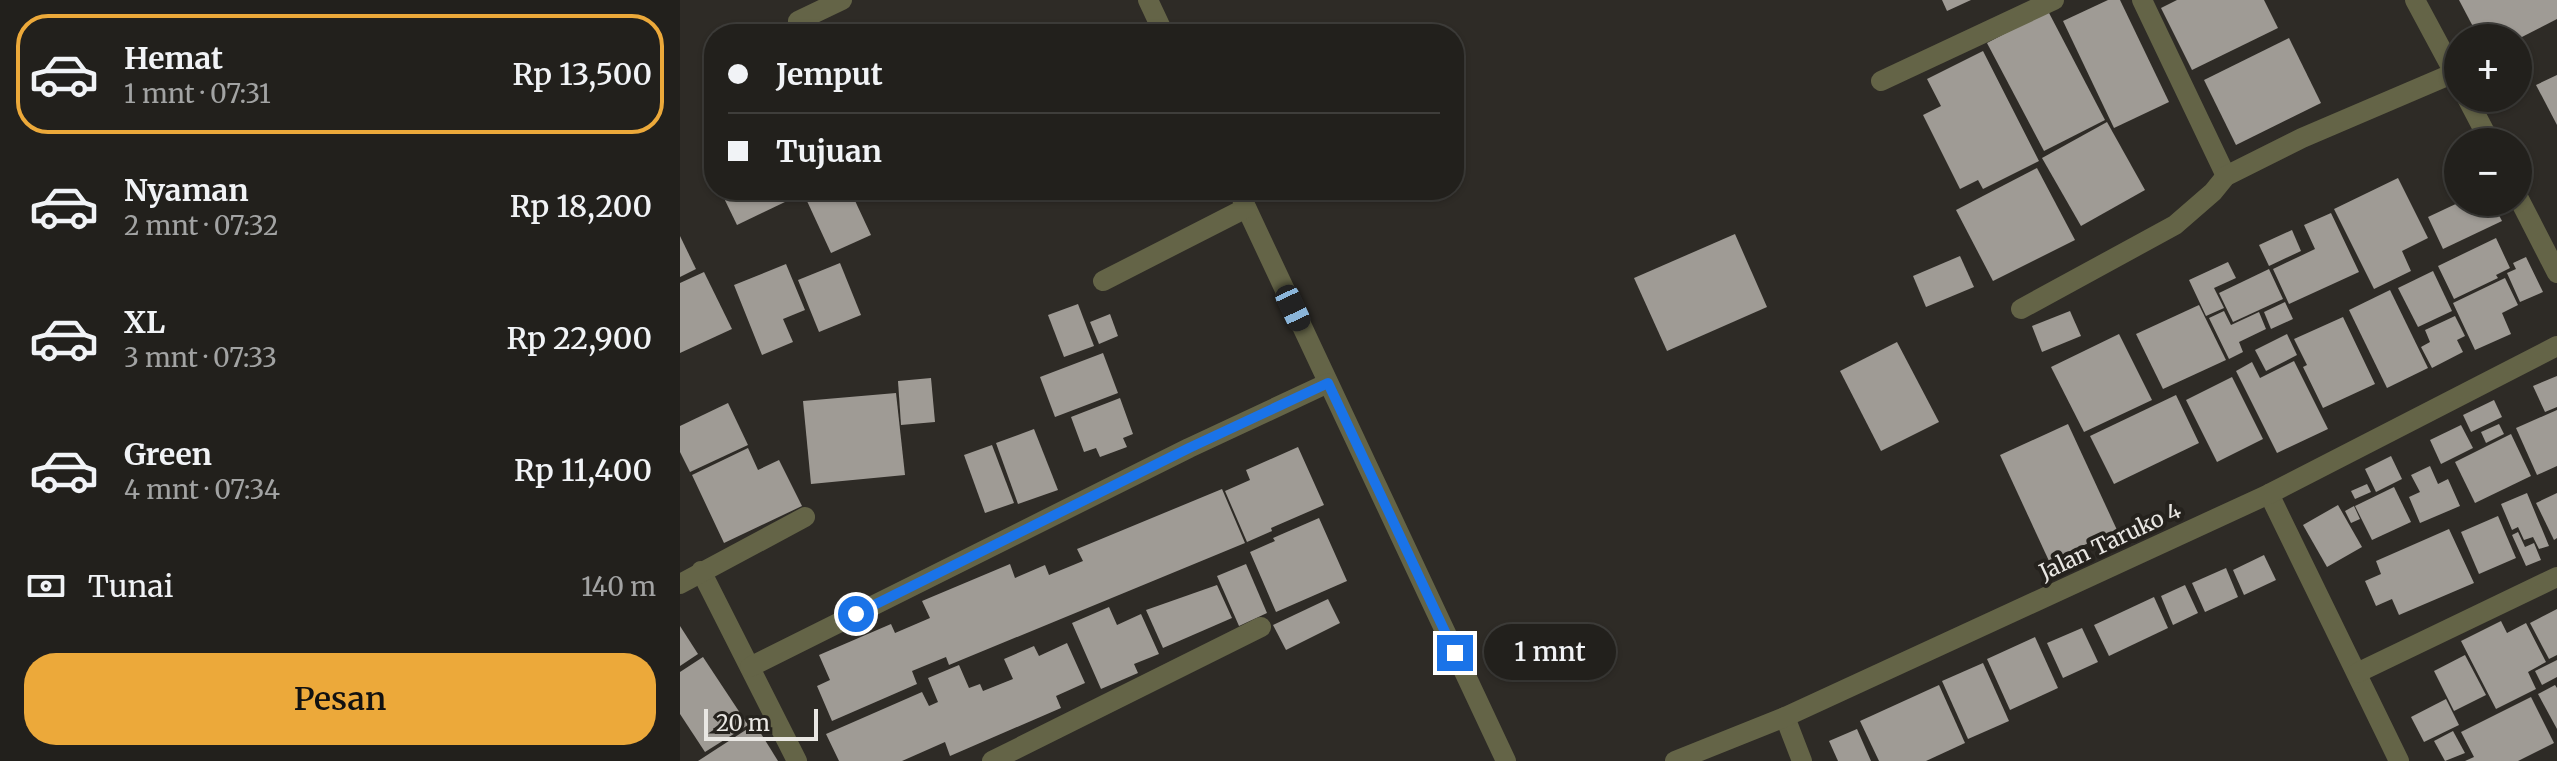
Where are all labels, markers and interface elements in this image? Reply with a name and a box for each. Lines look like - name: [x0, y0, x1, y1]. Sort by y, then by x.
- map controls: [2444, 24, 2532, 216]
- button: +: [2444, 24, 2532, 112]
- icon: car: [28, 38, 100, 110]
- text: Hemat: [124, 39, 223, 77]
- text: Rp 13,500: [512, 55, 652, 93]
- text: Jemput: [776, 55, 883, 93]
- text: 1 mnt · 07:31: [124, 77, 271, 110]
- button: −: [2444, 128, 2532, 216]
- text: Tujuan: [776, 132, 882, 170]
- icon: car: [28, 170, 100, 242]
- text: Nyaman: [124, 171, 249, 209]
- text: Rp 18,200: [510, 187, 652, 225]
- text: 2 mnt · 07:32: [124, 209, 278, 242]
- car: [1272, 281, 1314, 335]
- icon: car: [28, 302, 100, 374]
- text: XL: [124, 303, 165, 341]
- text: Rp 22,900: [506, 319, 652, 357]
- text: 3 mnt · 07:33: [124, 341, 277, 374]
- icon: car: [28, 434, 100, 506]
- text: Green: [124, 435, 212, 473]
- text: Rp 11,400: [514, 451, 652, 489]
- text: 4 mnt · 07:34: [124, 473, 280, 506]
- street label: Jalan Taruko 4: [2034, 496, 2186, 586]
- icon: cash: [24, 564, 68, 608]
- text: Tunai: [88, 567, 173, 605]
- text: 140 m: [581, 570, 656, 603]
- route start: [838, 596, 874, 632]
- callout: 1 mnt: [1483, 625, 1615, 681]
- route end: [1437, 635, 1473, 671]
- text: 1 mnt: [1514, 635, 1586, 668]
- button: Pesan: [24, 653, 656, 745]
- scale bar: [704, 705, 818, 741]
- text: 20 m: [716, 709, 770, 737]

